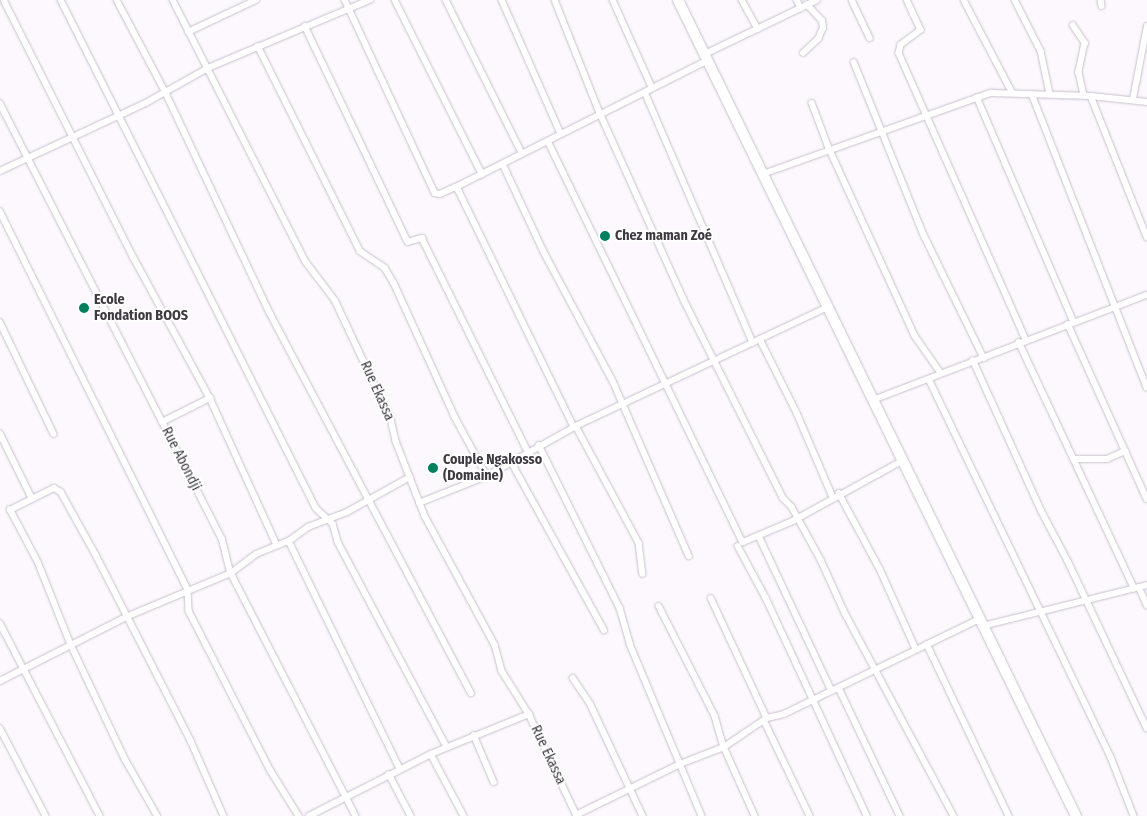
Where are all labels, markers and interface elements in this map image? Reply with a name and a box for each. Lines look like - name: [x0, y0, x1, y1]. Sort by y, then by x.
- place label: Chez maman Zoé: [615, 228, 712, 244]
- marker: Chez maman Zoé: [599, 230, 611, 242]
- place label: Ecole Fondation BOOS: [94, 292, 188, 324]
- marker: Ecole Fondation BOOS: [78, 302, 90, 314]
- street label: Rue Ekassa: [356, 359, 398, 423]
- street label: Rue Abondji: [158, 424, 204, 494]
- place label: Couple Ngakosso (Domaine): [443, 452, 542, 484]
- marker: Couple Ngakosso (Domaine): [427, 462, 439, 474]
- street label: Rue Ekassa: [527, 723, 569, 787]

